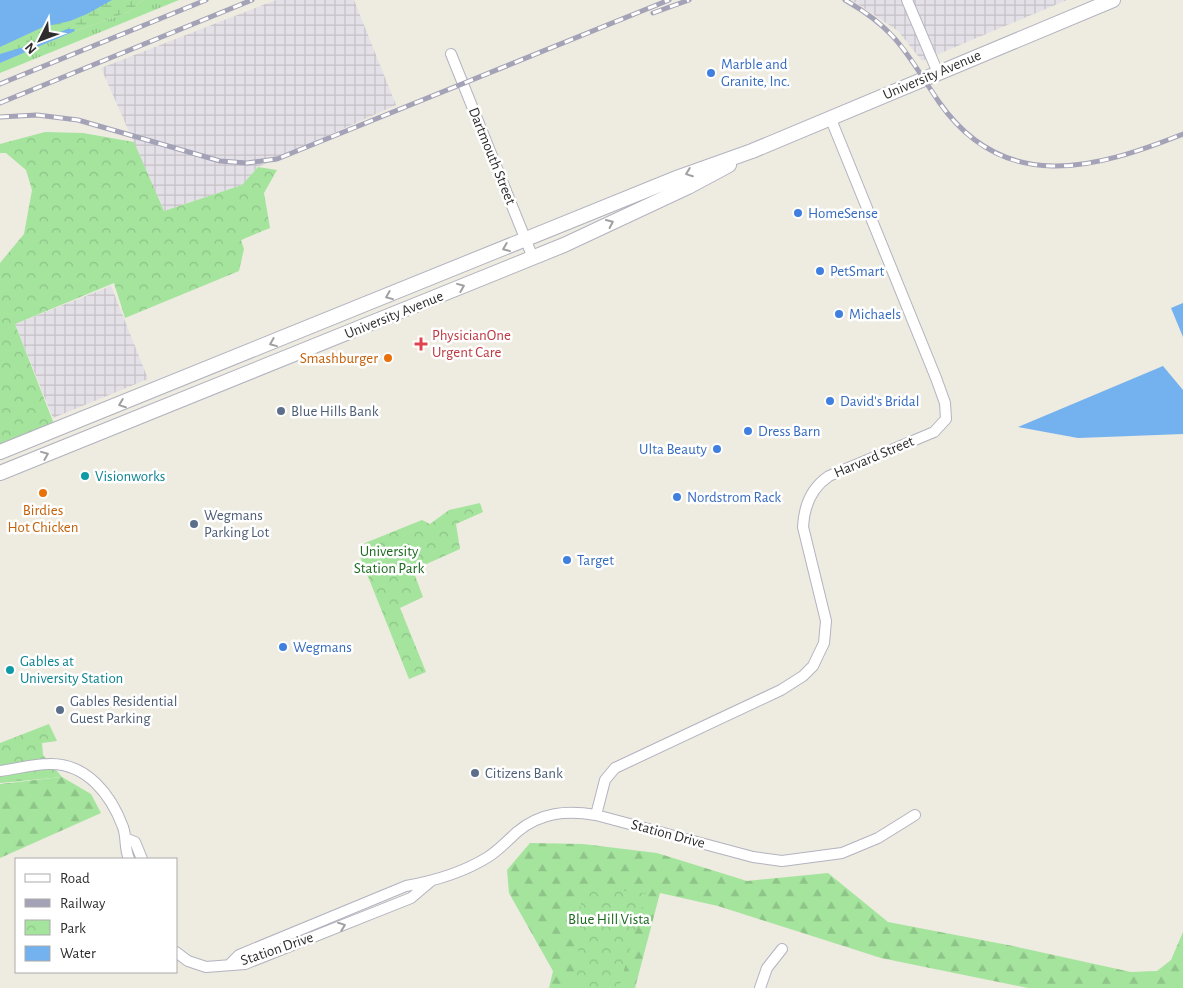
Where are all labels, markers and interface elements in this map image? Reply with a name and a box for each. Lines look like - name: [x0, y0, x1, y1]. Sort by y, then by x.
- north arrow: [15, 15, 65, 65]
- text: N: [23, 40, 40, 56]
- street label: University Avenue: [881, 48, 983, 102]
- place label: Marble and Granite, Inc.: [721, 57, 790, 89]
- marker: Marble and Granite, Inc.: [705, 67, 717, 79]
- street label: Dartmouth Street: [466, 105, 518, 207]
- one-way arrow: [685, 166, 694, 177]
- place label: HomeSense: [808, 206, 878, 221]
- marker: HomeSense: [792, 207, 804, 219]
- one-way arrow: [605, 219, 614, 230]
- one-way arrow: [502, 241, 511, 252]
- place label: PetSmart: [830, 264, 884, 279]
- marker: PetSmart: [814, 265, 826, 277]
- one-way arrow: [456, 283, 465, 294]
- street label: University Avenue: [343, 288, 446, 342]
- one-way arrow: [385, 289, 394, 300]
- place label: Michaels: [849, 307, 901, 322]
- marker: Michaels: [833, 308, 845, 320]
- place label: PhysicianOne Urgent Care: [432, 328, 511, 360]
- marker: PhysicianOne Urgent Care: [414, 337, 428, 351]
- one-way arrow: [269, 338, 277, 348]
- place label: Smashburger: [300, 351, 378, 366]
- marker: Smashburger: [382, 352, 394, 364]
- place label: David's Bridal: [840, 394, 919, 409]
- marker: David's Bridal: [824, 395, 836, 407]
- one-way arrow: [118, 398, 127, 408]
- place label: Blue Hills Bank: [291, 404, 379, 419]
- marker: Blue Hills Bank: [275, 405, 287, 417]
- place label: Dress Barn: [758, 424, 820, 439]
- marker: Dress Barn: [742, 425, 754, 437]
- street label: Harvard Street: [832, 433, 916, 481]
- place label: Ulta Beauty: [639, 442, 708, 457]
- marker: Ulta Beauty: [711, 443, 723, 455]
- one-way arrow: [40, 451, 49, 461]
- place label: Visionworks: [95, 469, 165, 484]
- marker: Visionworks: [79, 470, 91, 482]
- marker: Birdies Hot Chicken: [37, 487, 49, 499]
- place label: Nordstrom Rack: [687, 490, 781, 505]
- marker: Nordstrom Rack: [671, 491, 683, 503]
- place label: Birdies Hot Chicken: [8, 503, 78, 535]
- place label: Wegmans Parking Lot: [204, 508, 269, 540]
- marker: Wegmans Parking Lot: [188, 518, 200, 530]
- park label: University Station Park: [354, 544, 424, 576]
- place label: Target: [577, 553, 614, 568]
- marker: Target: [561, 554, 573, 566]
- place label: Wegmans: [293, 640, 352, 655]
- marker: Wegmans: [277, 641, 289, 653]
- place label: Gables at University Station: [20, 654, 123, 686]
- marker: Gables at University Station: [4, 664, 16, 676]
- place label: Gables Residential Guest Parking: [70, 694, 178, 726]
- marker: Gables Residential Guest Parking: [54, 704, 66, 716]
- place label: Citizens Bank: [485, 766, 563, 781]
- marker: Citizens Bank: [469, 767, 481, 779]
- street label: Station Drive: [629, 817, 707, 851]
- legend: [15, 858, 178, 973]
- text: Road: [60, 871, 90, 886]
- text: Railway: [60, 896, 106, 911]
- park label: Blue Hill Vista: [568, 912, 650, 927]
- text: Park: [60, 921, 86, 936]
- one-way arrow: [337, 922, 346, 932]
- street label: Station Drive: [239, 930, 315, 968]
- text: Water: [60, 946, 96, 961]

